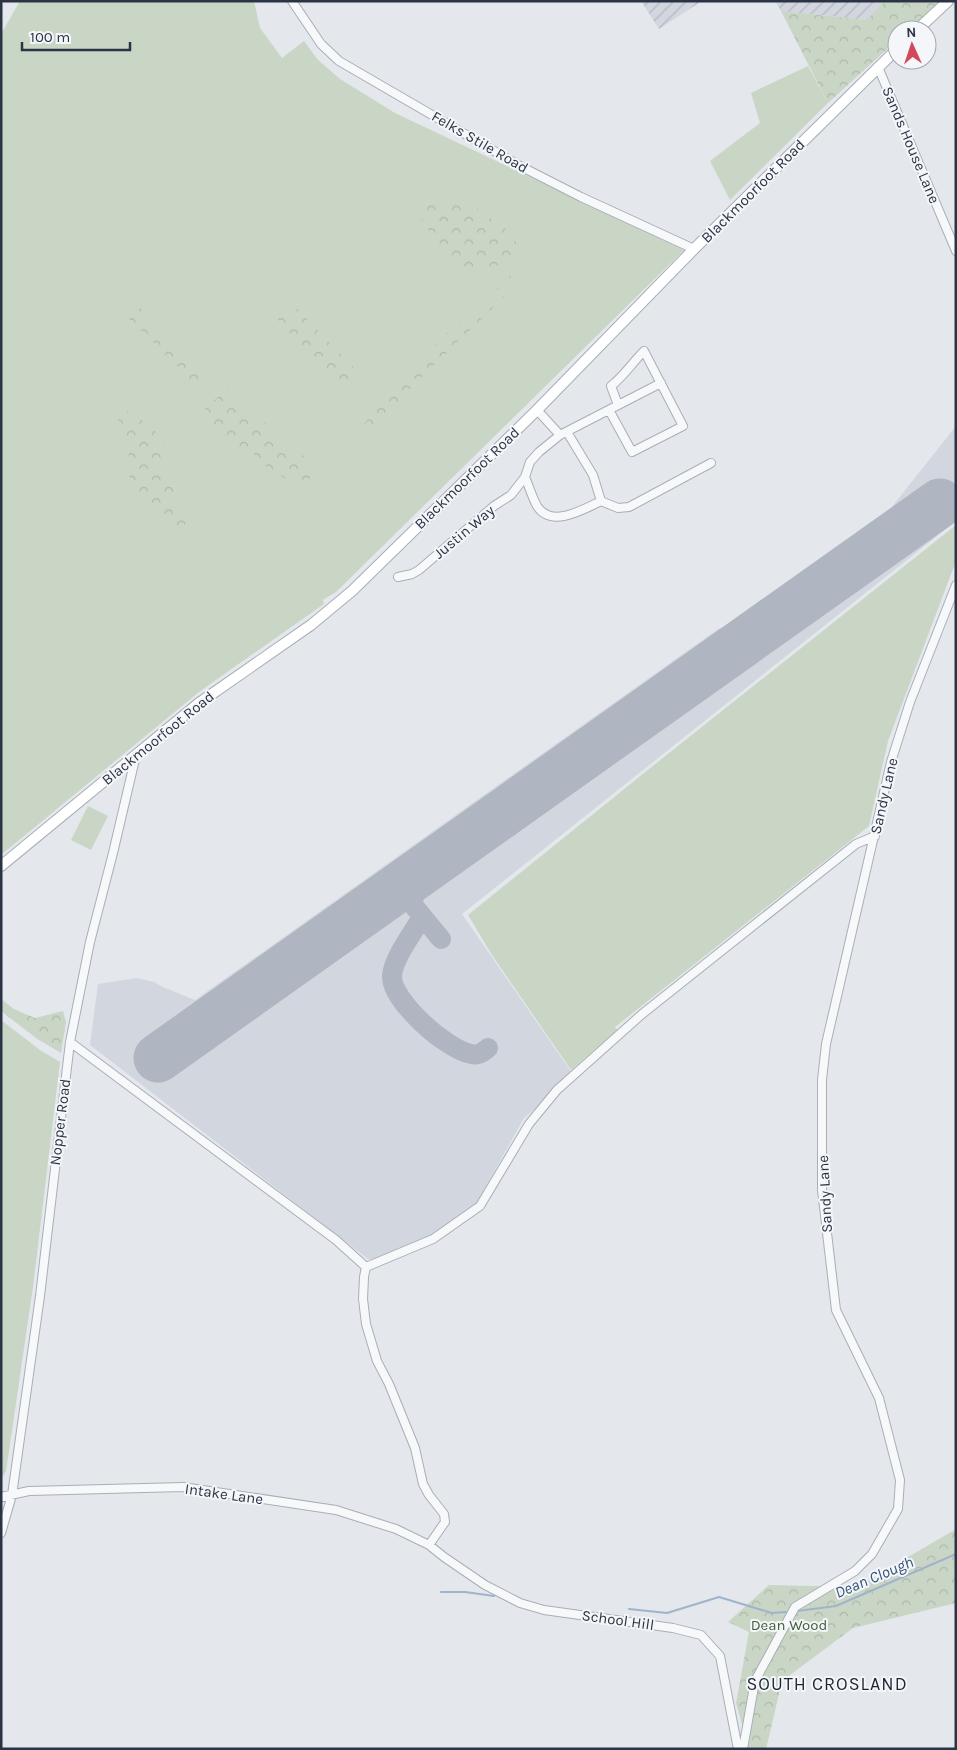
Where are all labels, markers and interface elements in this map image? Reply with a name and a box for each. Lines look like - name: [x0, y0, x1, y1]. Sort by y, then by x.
- scale bar: [22, 20, 130, 52]
- north arrow: [887, 20, 937, 70]
- text: N: [906, 24, 917, 41]
- text: 100 m: [30, 28, 70, 46]
- street label: Sands House Lane: [878, 84, 944, 206]
- street label: Felks Stile Road: [429, 107, 531, 177]
- street label: Blackmoorfoot Road: [697, 135, 809, 247]
- street label: Blackmoorfoot Road: [411, 423, 523, 533]
- street label: Justin Way: [430, 501, 498, 563]
- street label: Blackmoorfoot Road: [98, 687, 218, 789]
- street label: Sandy Lane: [866, 756, 902, 836]
- street label: Nopper Road: [46, 1078, 74, 1166]
- street label: Sandy Lane: [814, 1155, 836, 1233]
- street label: Intake Lane: [184, 1480, 264, 1508]
- water label: Dean Clough: [832, 1552, 916, 1602]
- street label: School Hill: [581, 1606, 655, 1634]
- park label: Dean Wood: [751, 1616, 827, 1634]
- district label: SOUTH CROSLAND: [746, 1673, 908, 1695]

